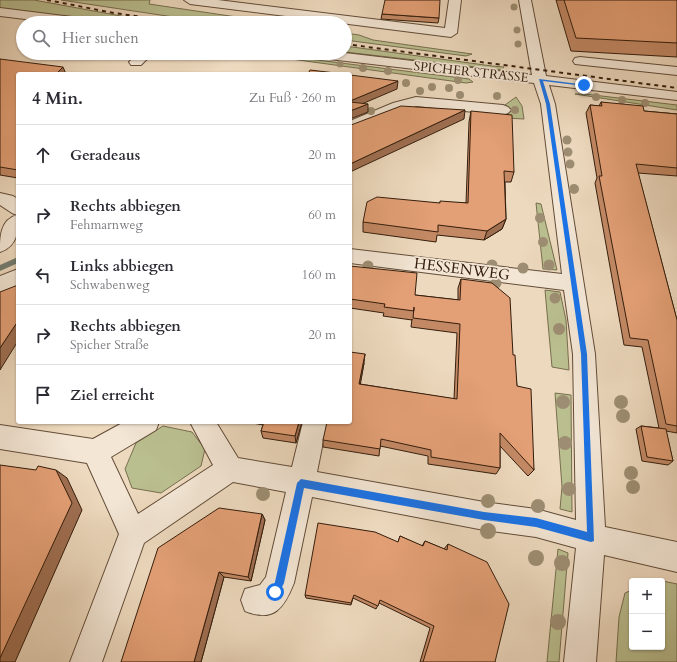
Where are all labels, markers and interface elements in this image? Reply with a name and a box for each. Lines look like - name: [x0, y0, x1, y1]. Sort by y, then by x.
- search box: [16, 16, 352, 60]
- icon: search: [30, 27, 52, 49]
- text: Hier suchen: [62, 28, 139, 48]
- street label: SPICHER STRASSE: [413, 57, 529, 87]
- route end: [575, 76, 593, 94]
- text: 4 Min.: [32, 87, 83, 110]
- text: Zu Fuß · 260 m: [249, 89, 336, 107]
- icon: ahead: [32, 144, 54, 166]
- text: Geradeaus: [70, 145, 140, 165]
- text: 20 m: [308, 146, 336, 164]
- text: Rechts abbiegen: [70, 196, 181, 216]
- icon: right: [32, 204, 54, 226]
- text: 60 m: [308, 206, 336, 224]
- text: Fehmarnweg: [70, 216, 143, 234]
- street label: HESSENWEG: [413, 253, 511, 285]
- text: Links abbiegen: [70, 256, 174, 276]
- icon: left: [32, 264, 54, 286]
- text: 160 m: [302, 266, 336, 284]
- text: Schwabenweg: [70, 276, 150, 294]
- text: Rechts abbiegen: [70, 316, 181, 336]
- icon: right: [32, 324, 54, 346]
- text: 20 m: [308, 326, 336, 344]
- text: Spicher Straße: [70, 336, 149, 354]
- icon: arrive: [32, 384, 54, 406]
- text: Ziel erreicht: [70, 385, 154, 405]
- map controls: [629, 578, 665, 650]
- button: +: [629, 578, 665, 614]
- route start: [266, 583, 284, 601]
- button: −: [629, 614, 665, 650]

